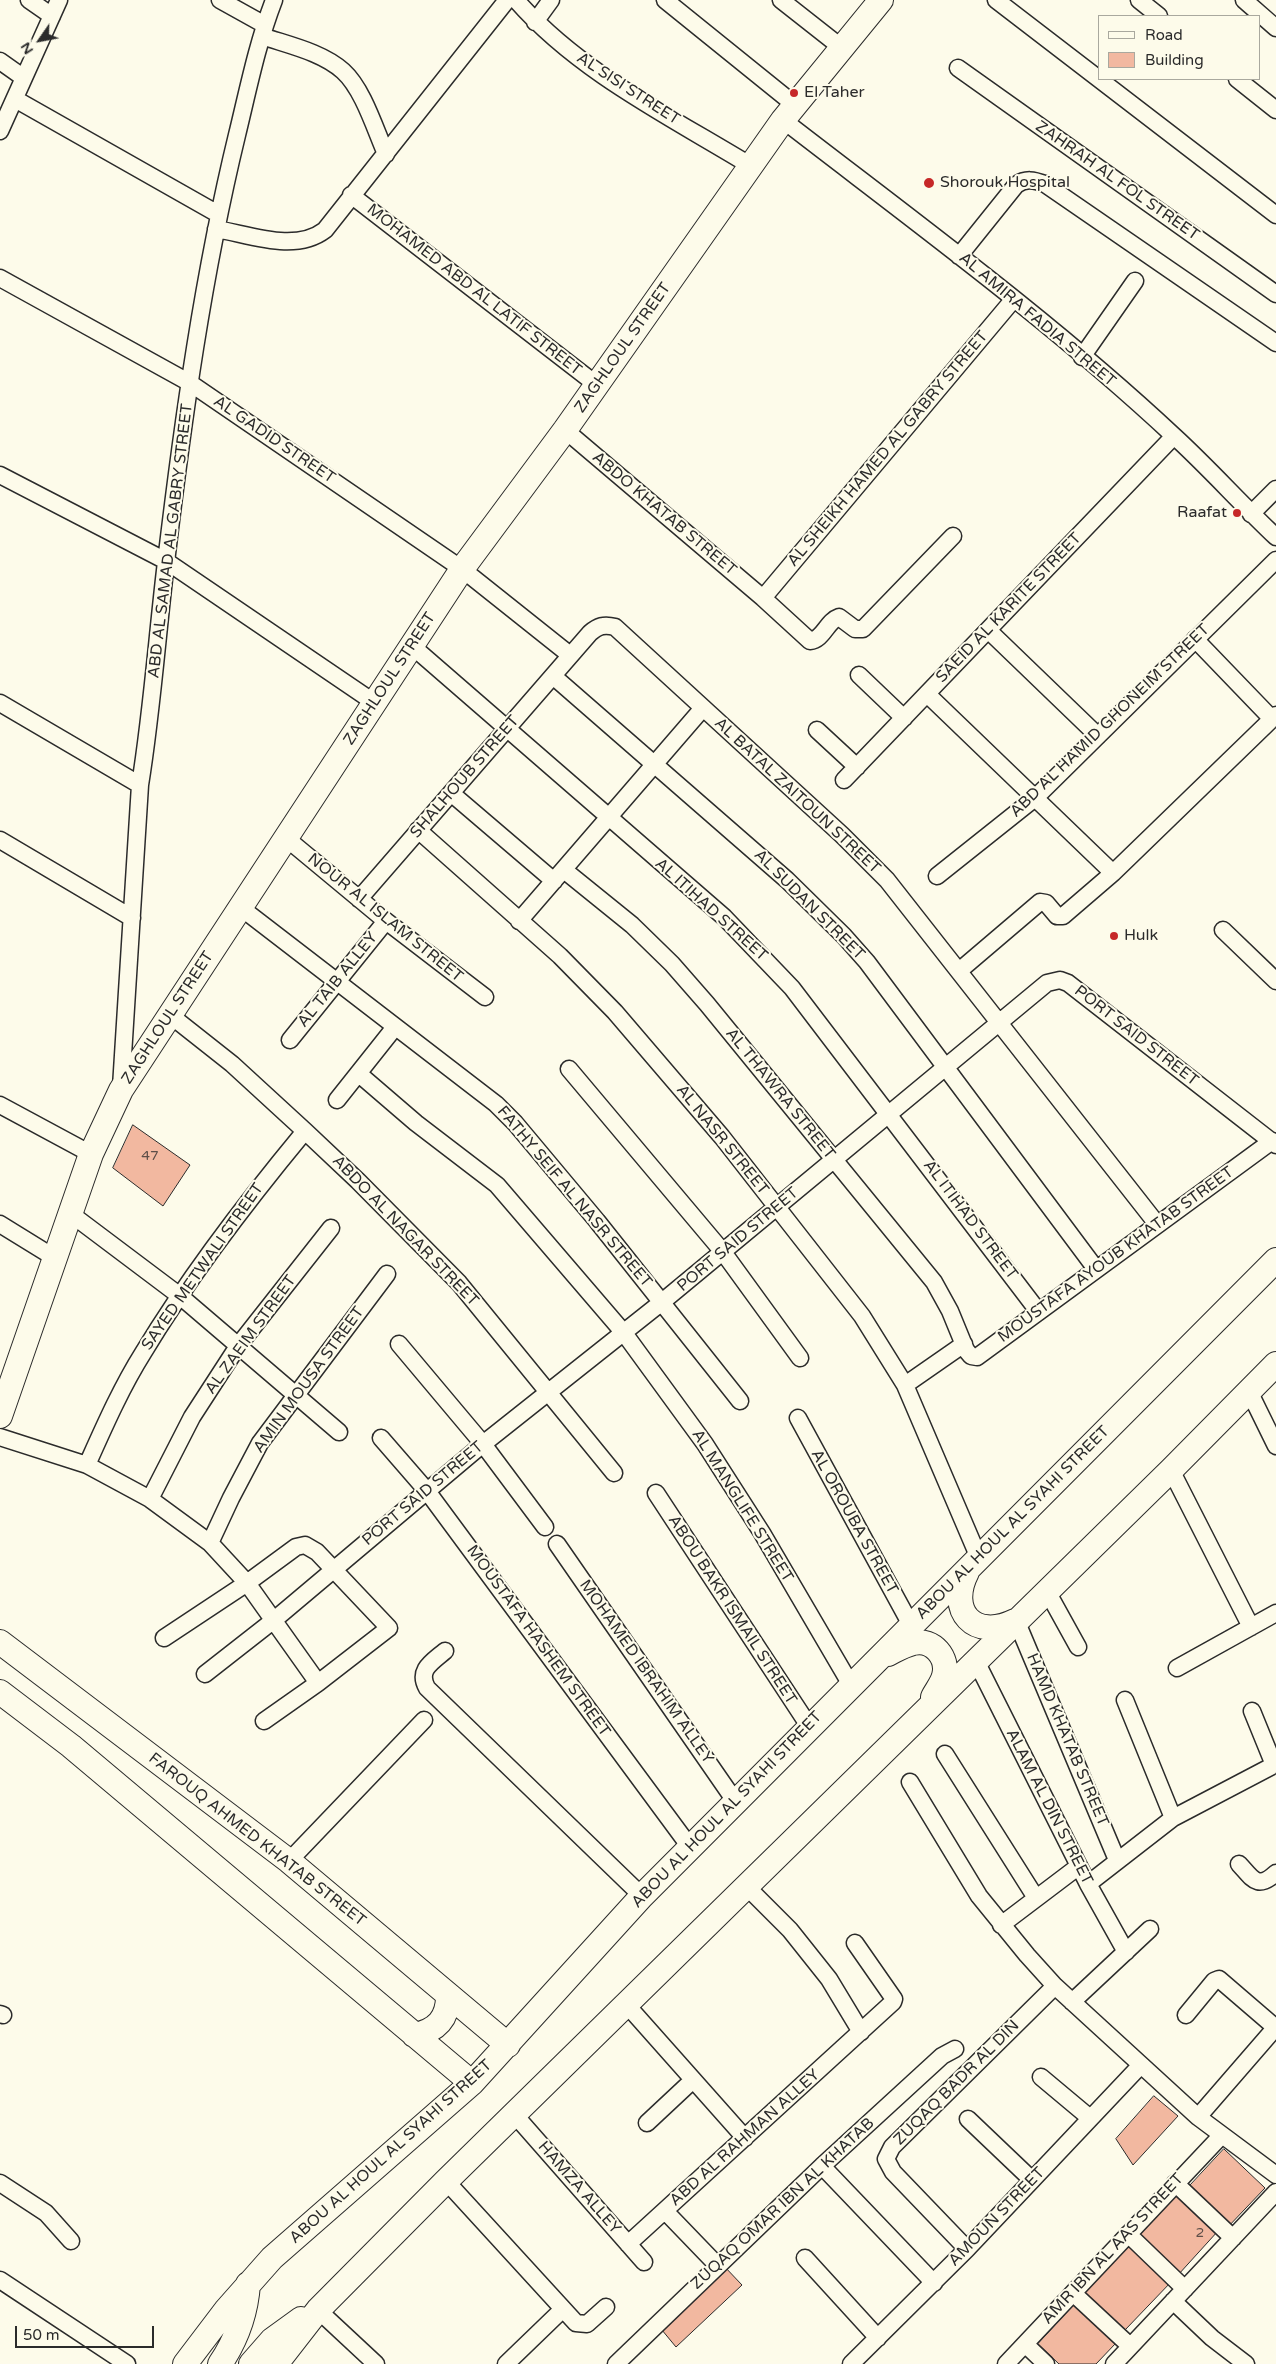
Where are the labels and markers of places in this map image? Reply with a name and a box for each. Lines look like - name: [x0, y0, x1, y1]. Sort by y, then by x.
- place label: El Taher: [804, 83, 865, 103]
- marker: El Taher: [788, 87, 800, 99]
- place label: Shorouk Hospital: [940, 173, 1070, 193]
- marker: Shorouk Hospital: [922, 176, 936, 190]
- place label: Raafat: [1177, 503, 1227, 523]
- marker: Raafat: [1231, 507, 1243, 519]
- place label: Hulk: [1124, 926, 1158, 946]
- marker: Hulk: [1108, 930, 1120, 942]

